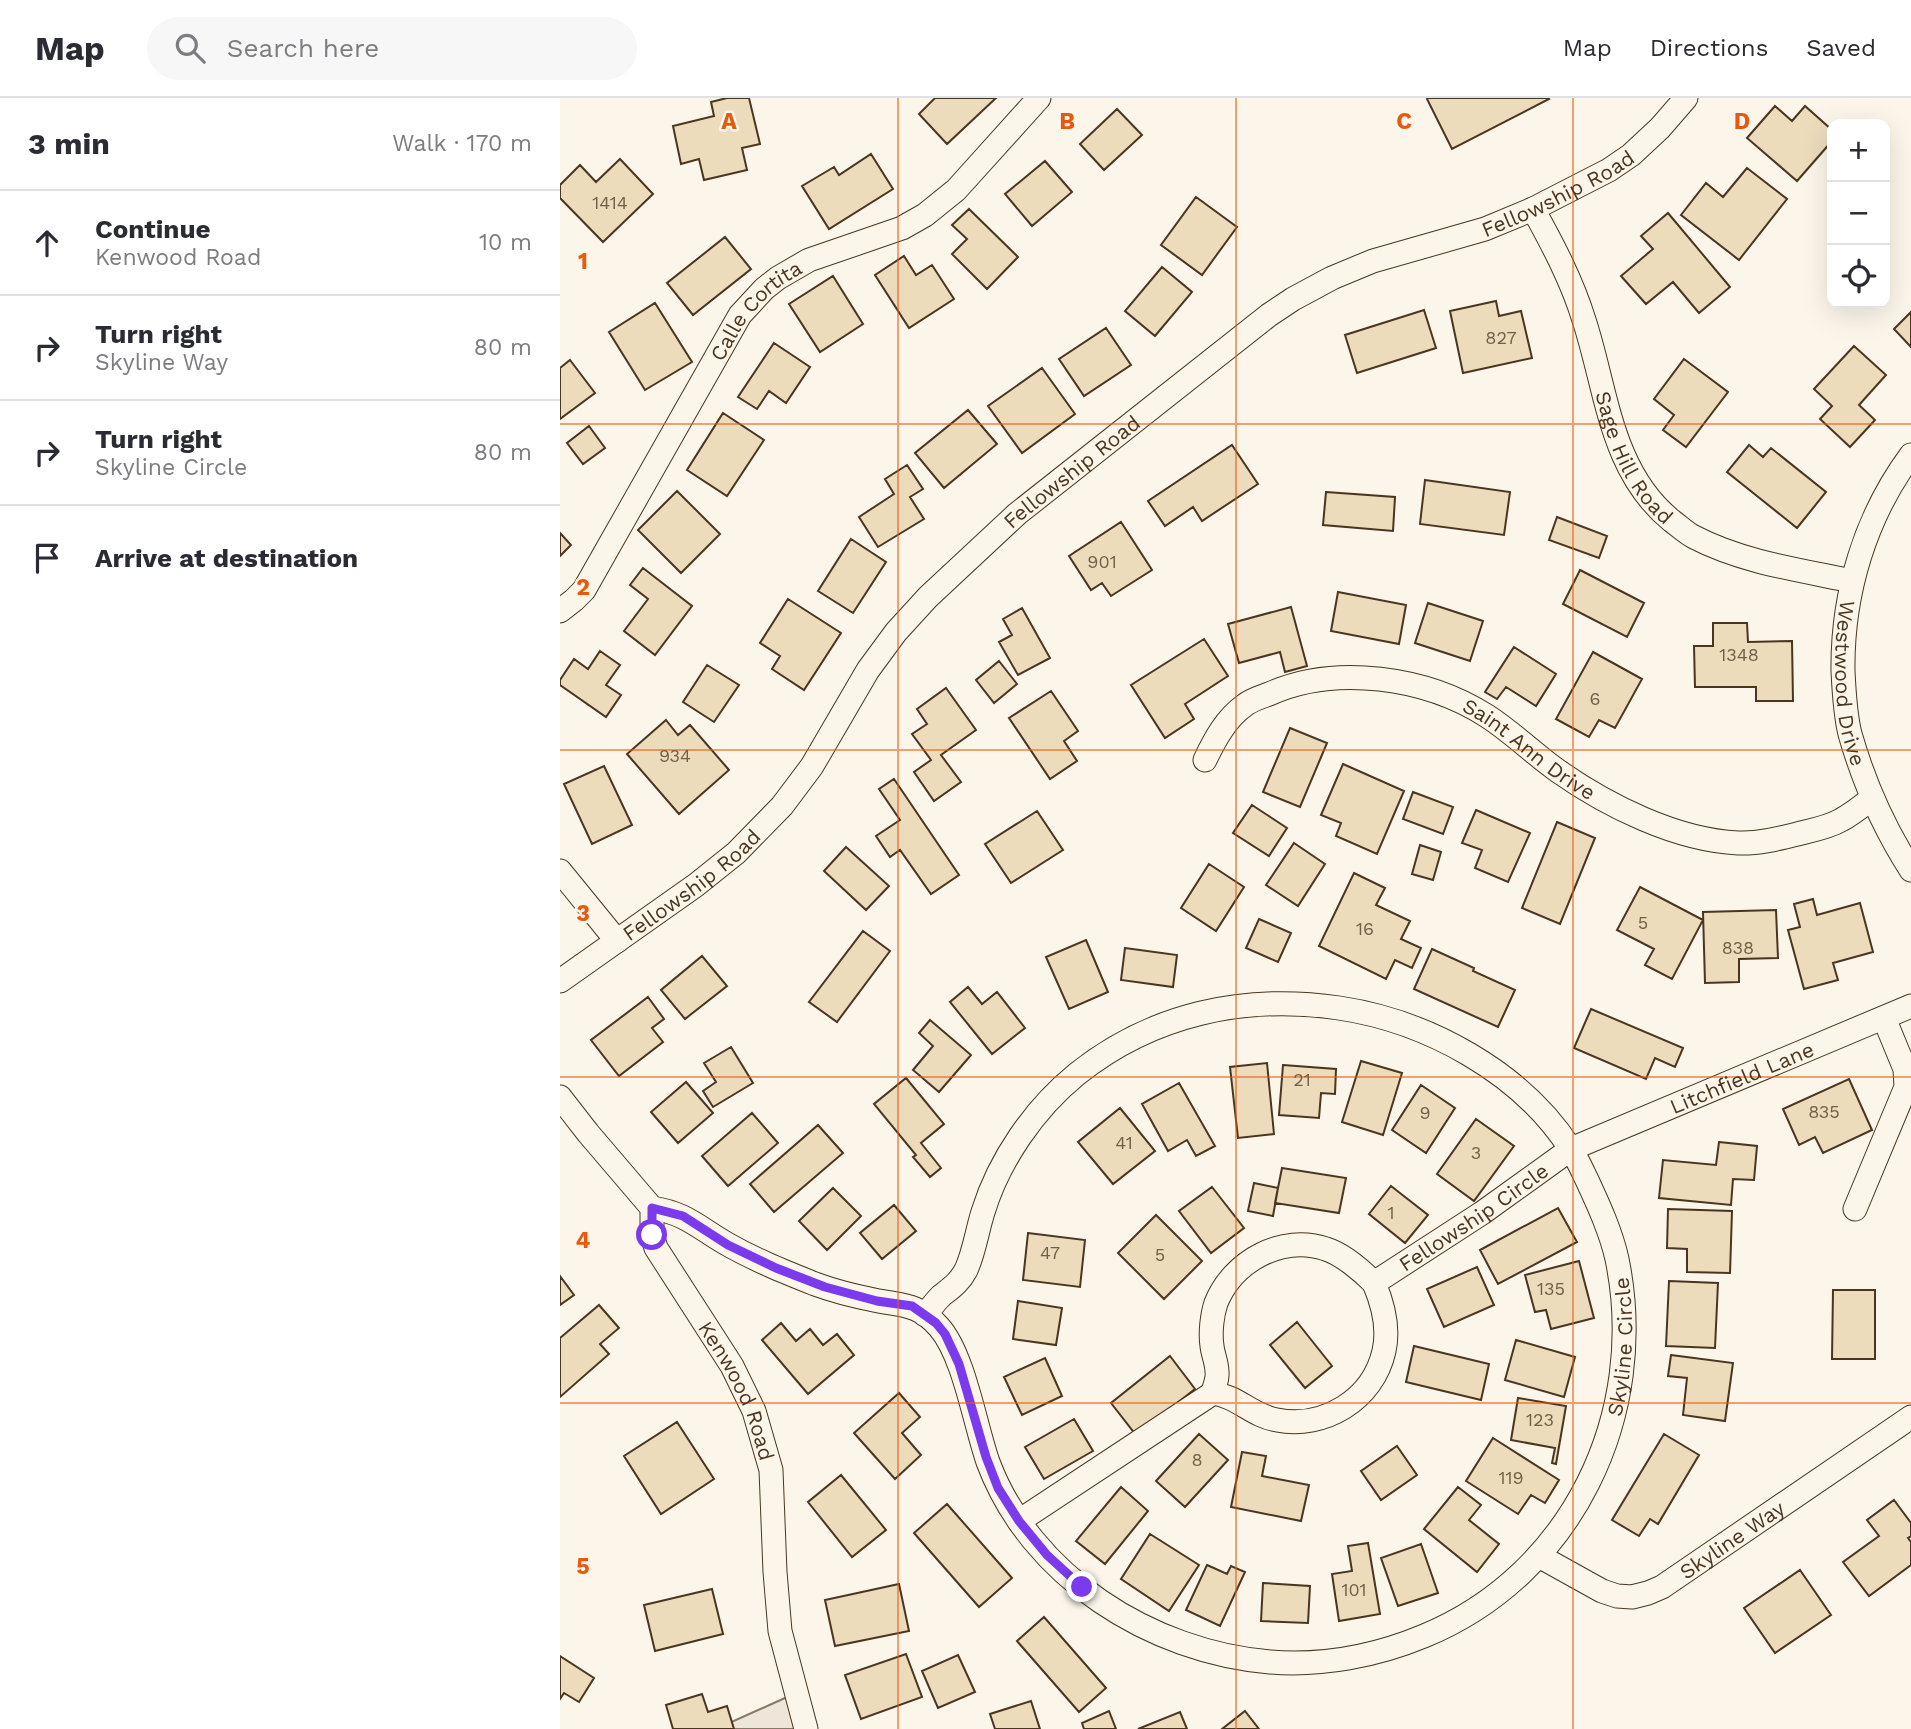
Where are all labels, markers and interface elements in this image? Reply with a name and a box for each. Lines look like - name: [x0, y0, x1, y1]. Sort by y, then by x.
- search box: [147, 17, 637, 80]
- text: Map: [35, 29, 105, 68]
- icon: search: [171, 29, 209, 67]
- text: Search here: [227, 33, 379, 63]
- text: Map: [1563, 34, 1612, 62]
- text: Directions: [1650, 34, 1768, 62]
- text: Saved: [1806, 34, 1876, 62]
- text: A: [721, 108, 737, 135]
- text: B: [1059, 108, 1075, 135]
- text: C: [1396, 108, 1412, 135]
- text: D: [1734, 108, 1750, 135]
- map controls: [1827, 119, 1890, 308]
- button: +: [1827, 119, 1890, 182]
- text: 3 min: [28, 126, 110, 161]
- text: Walk · 170 m: [392, 130, 532, 157]
- street label: Fellowship Road: [1478, 144, 1639, 242]
- button: −: [1827, 182, 1890, 245]
- house number: 1414: [592, 192, 628, 213]
- text: Continue: [95, 214, 211, 244]
- icon: ahead: [28, 224, 66, 262]
- text: 10 m: [479, 229, 532, 256]
- text: Kenwood Road: [95, 244, 261, 271]
- button: locate: [1827, 245, 1890, 308]
- text: 1: [578, 248, 588, 275]
- street label: Calle Cortita: [704, 255, 806, 365]
- text: Turn right: [95, 319, 222, 349]
- house number: 827: [1485, 327, 1517, 348]
- icon: right: [28, 329, 66, 367]
- text: 80 m: [474, 334, 532, 361]
- text: Skyline Way: [95, 349, 228, 376]
- street label: Sage Hill Road: [1591, 388, 1679, 529]
- street label: Fellowship Road: [998, 409, 1145, 533]
- text: Turn right: [95, 424, 222, 454]
- icon: right: [28, 434, 66, 472]
- text: 80 m: [474, 439, 532, 466]
- text: Skyline Circle: [95, 454, 247, 481]
- icon: arrive: [28, 539, 66, 577]
- text: Arrive at destination: [95, 543, 358, 573]
- house number: 901: [1087, 551, 1117, 572]
- text: 2: [576, 574, 590, 601]
- street label: Westwood Drive: [1830, 599, 1872, 769]
- house number: 1348: [1719, 644, 1759, 665]
- house number: 6: [1590, 688, 1600, 709]
- street label: Saint Ann Drive: [1459, 692, 1600, 805]
- house number: 934: [659, 745, 691, 766]
- street label: Fellowship Road: [618, 823, 765, 946]
- text: 3: [576, 900, 590, 927]
- house number: 5: [1638, 912, 1648, 933]
- house number: 16: [1356, 918, 1374, 939]
- house number: 838: [1722, 937, 1754, 958]
- street label: Litchfield Lane: [1666, 1036, 1817, 1119]
- house number: 21: [1293, 1069, 1311, 1090]
- house number: 835: [1808, 1101, 1840, 1122]
- house number: 9: [1419, 1102, 1431, 1123]
- house number: 41: [1115, 1132, 1133, 1153]
- house number: 3: [1471, 1142, 1481, 1163]
- street label: Fellowship Circle: [1394, 1157, 1553, 1276]
- house number: 1: [1387, 1202, 1395, 1223]
- route start: [636, 1219, 667, 1250]
- text: 4: [576, 1227, 591, 1254]
- house number: 47: [1040, 1242, 1060, 1263]
- house number: 5: [1155, 1244, 1165, 1265]
- street label: Skyline Circle: [1601, 1276, 1637, 1419]
- house number: 135: [1537, 1278, 1565, 1299]
- street label: Kenwood Road: [694, 1316, 780, 1463]
- house number: 123: [1526, 1409, 1554, 1430]
- house number: 8: [1191, 1449, 1203, 1470]
- house number: 119: [1498, 1467, 1524, 1488]
- street label: Skyline Way: [1674, 1495, 1789, 1584]
- text: 5: [576, 1553, 590, 1580]
- route end: [1066, 1571, 1097, 1602]
- house number: 101: [1341, 1579, 1367, 1600]

